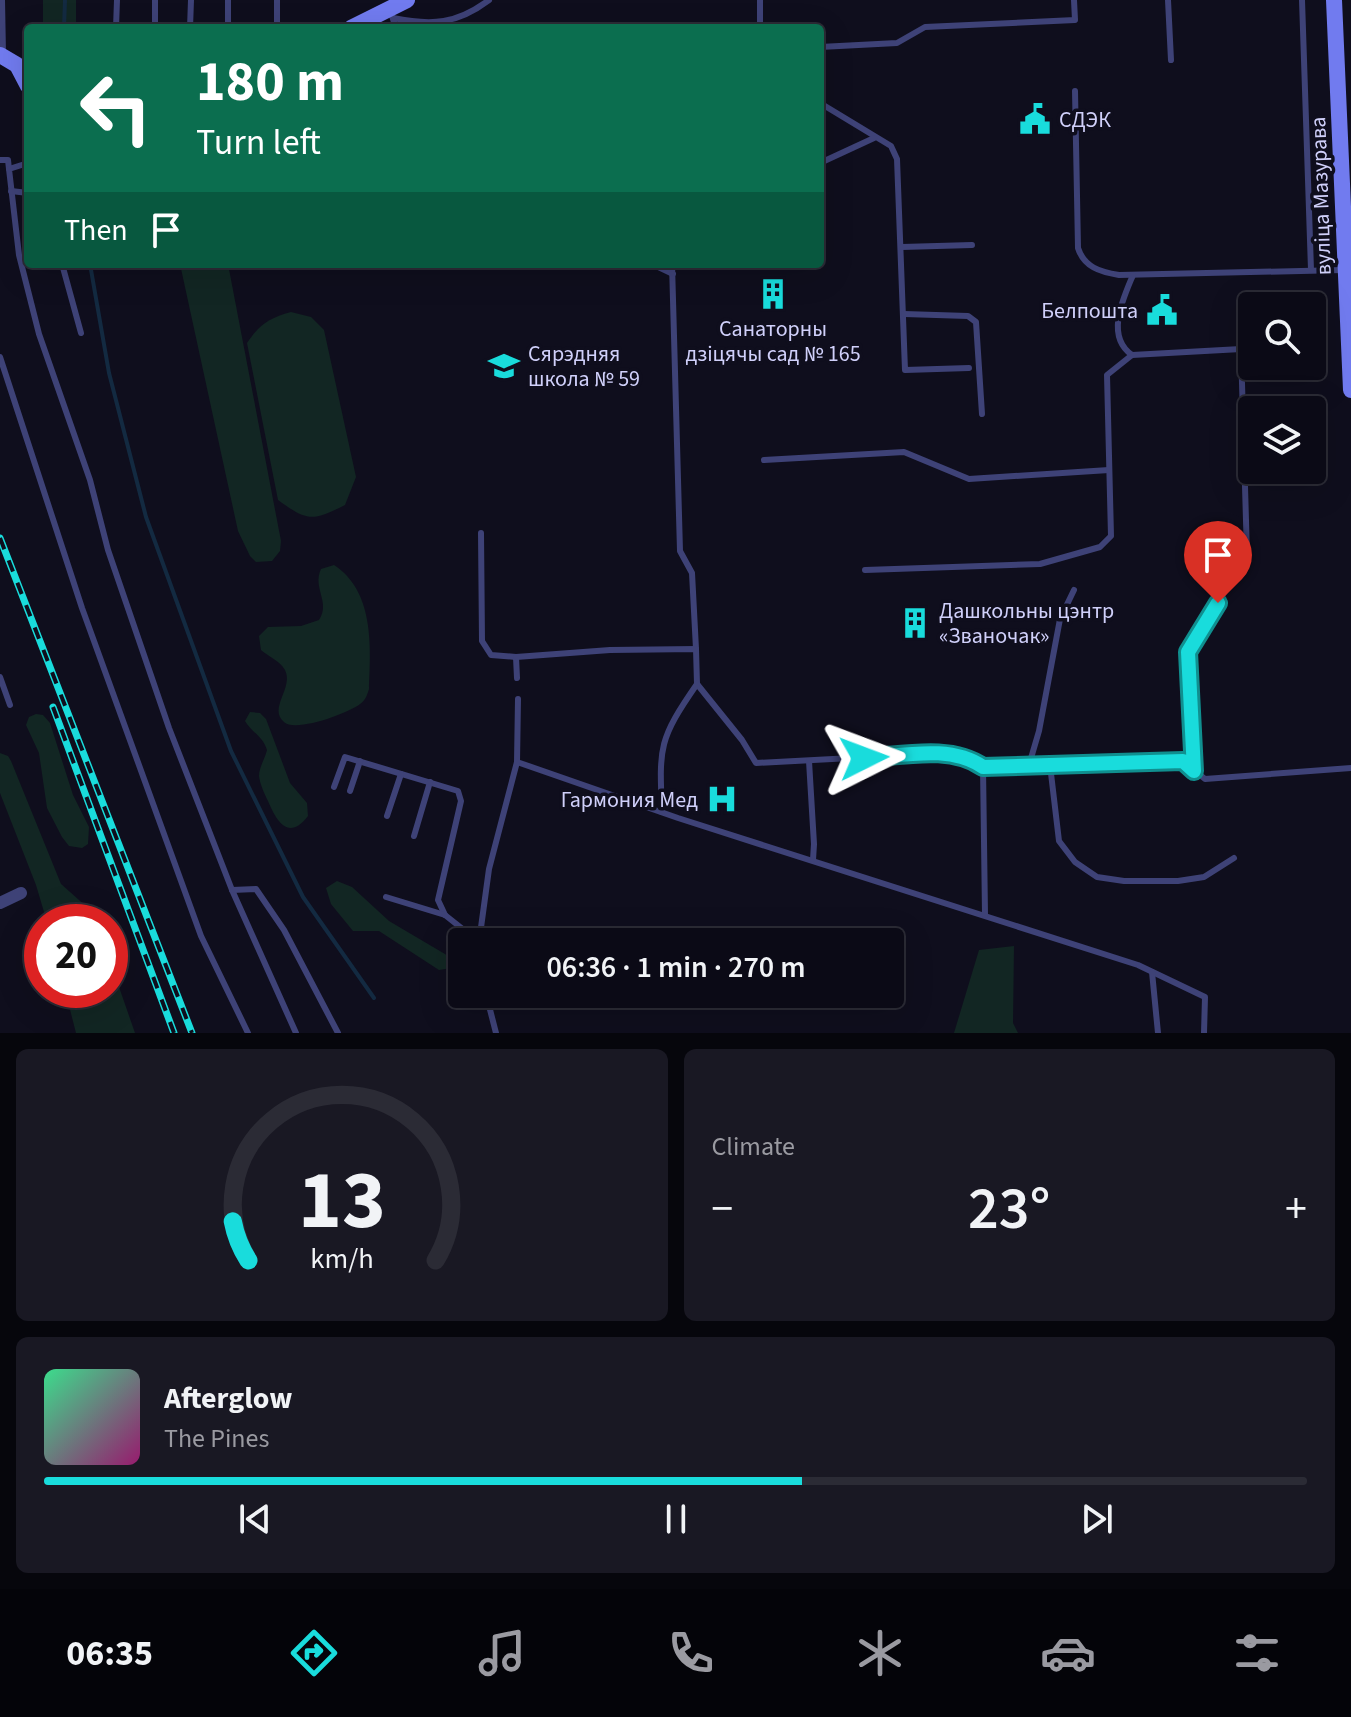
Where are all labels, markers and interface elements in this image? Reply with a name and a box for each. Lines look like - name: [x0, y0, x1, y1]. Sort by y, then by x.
- text: 180 m: [196, 43, 344, 122]
- icon: left: [64, 56, 168, 160]
- public building icon: СДЭК: [1018, 102, 1052, 136]
- place label: СДЭК: [1059, 104, 1111, 136]
- street label: вуліца Мазурава: [1302, 116, 1340, 276]
- text: Turn left: [196, 117, 321, 168]
- icon: arrive: [144, 208, 188, 252]
- text: Then: [64, 209, 128, 252]
- building icon: Санаторны дзіцячы сад № 165: [756, 277, 790, 311]
- map controls: [1238, 292, 1326, 484]
- button: search: [1238, 292, 1326, 380]
- public building icon: Белпошта: [1145, 293, 1179, 327]
- place label: Белпошта: [1041, 295, 1138, 327]
- place label: Санаторны дзіцячы сад № 165: [685, 313, 861, 370]
- place label: Сярэдняя школа № 59: [528, 338, 640, 395]
- school or university icon: Сярэдняя школа № 59: [487, 349, 521, 383]
- button: layers: [1238, 396, 1326, 484]
- pin: [1184, 521, 1252, 603]
- icon: arrive: [1196, 533, 1240, 577]
- place label: Дашкольны цэнтр «Званочак»: [939, 595, 1114, 652]
- building icon: Дашкольны цэнтр «Званочак»: [898, 606, 932, 640]
- position arrow: [822, 716, 906, 800]
- hospital icon: Гармония Мед: [705, 782, 739, 816]
- place label: Гармония Мед: [561, 784, 698, 816]
- speed limit sign: 20: [24, 904, 128, 1008]
- text: 06:36 · 1 min · 270 m: [546, 946, 806, 989]
- text: Climate: [712, 1128, 795, 1165]
- text: 13: [298, 1142, 386, 1260]
- text: 23°: [968, 1167, 1050, 1252]
- text: −: [712, 1178, 733, 1241]
- text: +: [1285, 1178, 1307, 1241]
- text: km/h: [310, 1239, 373, 1279]
- text: Afterglow: [164, 1377, 292, 1420]
- text: The Pines: [164, 1420, 269, 1457]
- icon: previous: [233, 1497, 277, 1541]
- icon: pause: [654, 1497, 698, 1541]
- icon: next: [1075, 1497, 1119, 1541]
- icon: directions: [286, 1625, 342, 1681]
- icon: music: [474, 1625, 530, 1681]
- icon: phone: [663, 1625, 719, 1681]
- icon: climate: [852, 1625, 908, 1681]
- icon: car: [1040, 1625, 1096, 1681]
- icon: filters: [1229, 1625, 1285, 1681]
- text: 06:35: [66, 1628, 153, 1679]

